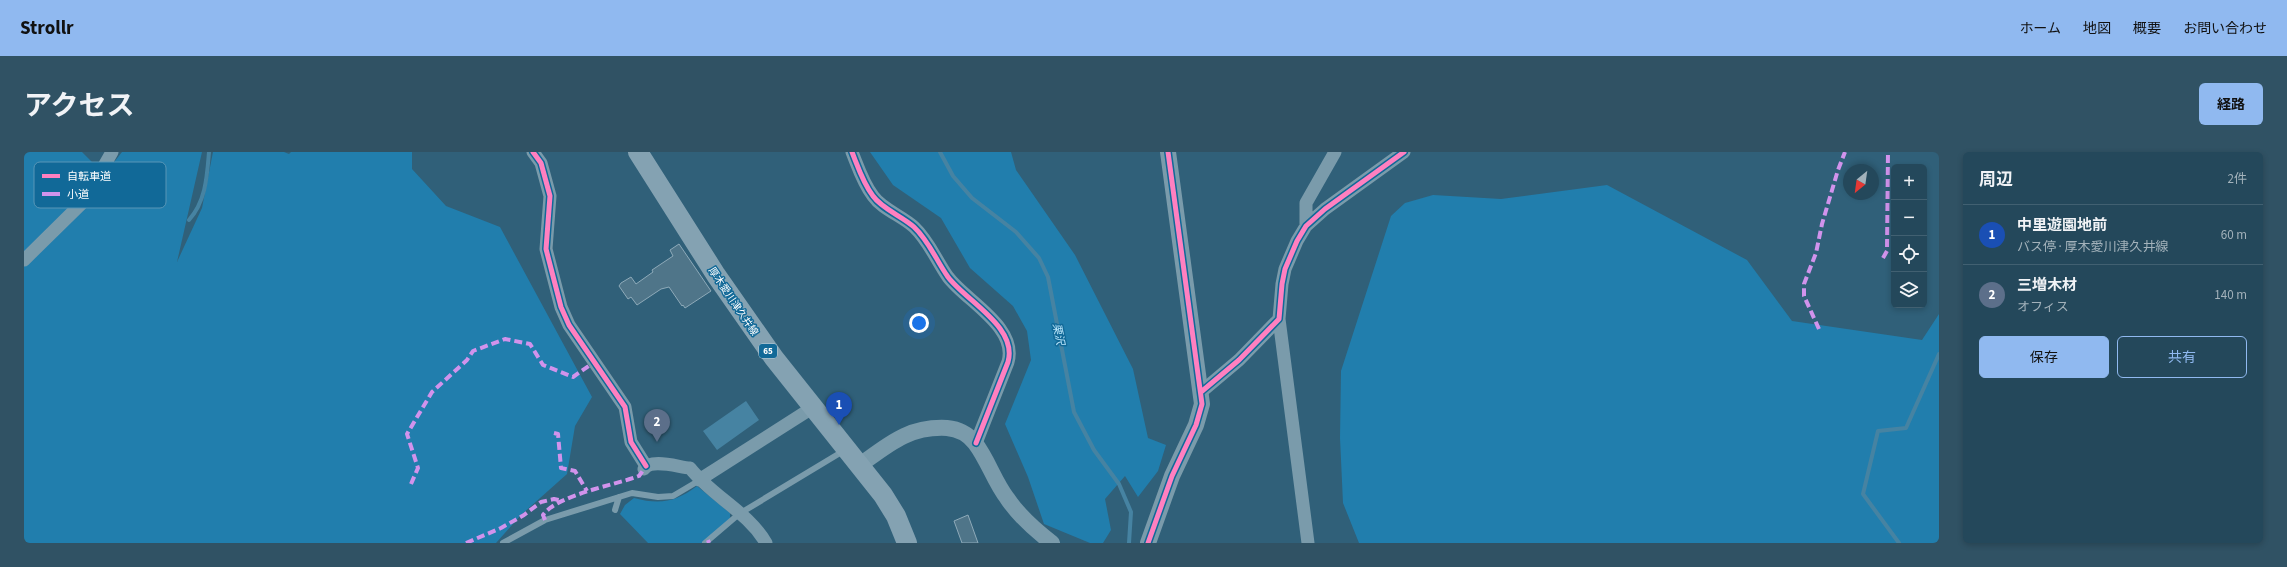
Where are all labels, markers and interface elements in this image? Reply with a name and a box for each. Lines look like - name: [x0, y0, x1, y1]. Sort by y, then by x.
- text: Strollr: [20, 15, 74, 42]
- text: ホーム: [2019, 19, 2061, 39]
- text: 地図: [2083, 19, 2111, 39]
- text: 概要: [2133, 19, 2161, 39]
- text: お問い合わせ: [2183, 19, 2267, 39]
- button: 経路: [2199, 83, 2263, 125]
- text: アクセス: [24, 86, 135, 126]
- legend: [34, 162, 166, 208]
- north arrow: [1843, 164, 1879, 200]
- map controls: [1891, 164, 1927, 308]
- button: +: [1891, 164, 1927, 200]
- text: 周辺: [1979, 168, 2013, 192]
- text: 自転車道: [67, 169, 111, 184]
- text: 2件: [2228, 170, 2247, 188]
- text: 小道: [67, 187, 89, 202]
- button: −: [1891, 200, 1927, 236]
- text: 中里遊園地前: [2017, 215, 2107, 236]
- text: 1: [1989, 226, 1995, 244]
- text: 60 m: [2221, 226, 2247, 244]
- button: locate: [1891, 236, 1927, 272]
- text: バス停 · 厚木愛川津久井線: [2017, 238, 2168, 256]
- street label: 厚木愛川津久井線: [705, 264, 761, 339]
- button: layers: [1891, 272, 1927, 308]
- text: 三増木材: [2017, 275, 2077, 296]
- text: 2: [1989, 286, 1995, 304]
- text: 140 m: [2214, 286, 2247, 304]
- text: オフィス: [2017, 298, 2069, 316]
- your location: [909, 313, 929, 333]
- water label: 栗沢: [1049, 322, 1068, 348]
- button: 保存: [1979, 336, 2109, 378]
- button: 共有: [2117, 336, 2247, 378]
- road number: 65: [759, 344, 777, 358]
- pin: 1: [826, 392, 852, 425]
- pin: 2: [644, 409, 670, 442]

